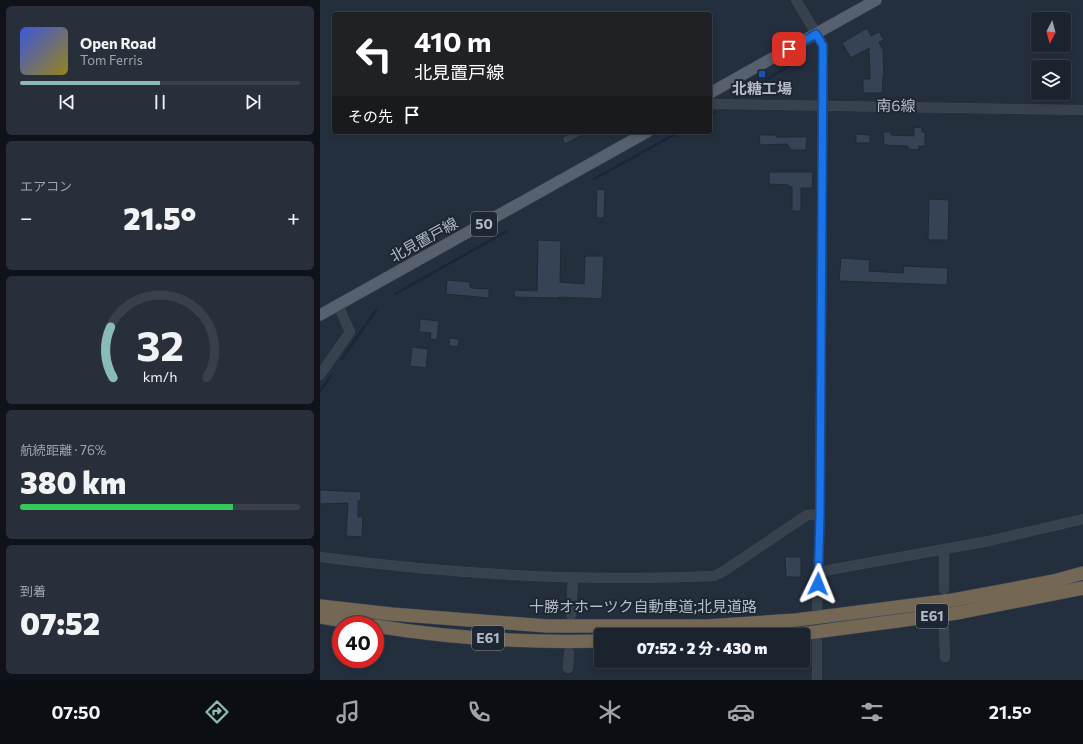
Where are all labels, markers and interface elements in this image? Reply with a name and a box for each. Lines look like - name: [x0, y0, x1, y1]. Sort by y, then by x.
- north arrow: [1031, 12, 1071, 52]
- map controls: [1031, 12, 1071, 100]
- text: 410 m: [414, 24, 491, 58]
- icon: left: [348, 28, 400, 80]
- pin: [772, 32, 806, 66]
- text: Open Road: [80, 34, 156, 52]
- icon: arrive: [778, 38, 800, 60]
- text: Tom Ferris: [80, 52, 143, 68]
- button: layers: [1031, 60, 1071, 100]
- text: 北見置戸線: [414, 61, 504, 83]
- marker: 北糖工場: [757, 69, 767, 79]
- place label: 北糖工場: [732, 79, 792, 97]
- icon: previous: [56, 91, 78, 113]
- icon: pause: [149, 91, 171, 113]
- icon: next: [242, 91, 264, 113]
- street label: 南6線: [876, 96, 916, 114]
- icon: arrive: [401, 104, 423, 126]
- text: その先: [348, 107, 393, 125]
- text: エアコン: [20, 178, 72, 194]
- text: 21.5°: [123, 199, 196, 236]
- text: −: [20, 204, 33, 231]
- text: +: [287, 204, 300, 231]
- road number: 50: [471, 212, 497, 236]
- street label: 北見置戸線: [386, 213, 461, 265]
- text: 32: [136, 319, 184, 370]
- text: km/h: [143, 367, 177, 385]
- text: 航続距離 · 76%: [20, 442, 106, 458]
- text: 380 km: [20, 463, 126, 500]
- position arrow: [797, 563, 839, 605]
- text: 到着: [20, 583, 46, 599]
- street label: 十勝オホーツク自動車道;北見道路: [529, 597, 757, 615]
- text: 07:52: [20, 604, 100, 641]
- road number: E61: [916, 604, 948, 628]
- speed limit sign: 40: [332, 616, 384, 668]
- road number: E61: [472, 626, 504, 650]
- text: 07:52 · 2 分 · 430 m: [637, 639, 767, 657]
- icon: directions: [203, 698, 231, 726]
- icon: music: [334, 698, 362, 726]
- icon: phone: [465, 698, 493, 726]
- icon: climate: [596, 698, 624, 726]
- icon: car: [727, 698, 755, 726]
- icon: filters: [858, 698, 886, 726]
- text: 07:50: [51, 701, 100, 723]
- text: 21.5°: [989, 701, 1031, 723]

